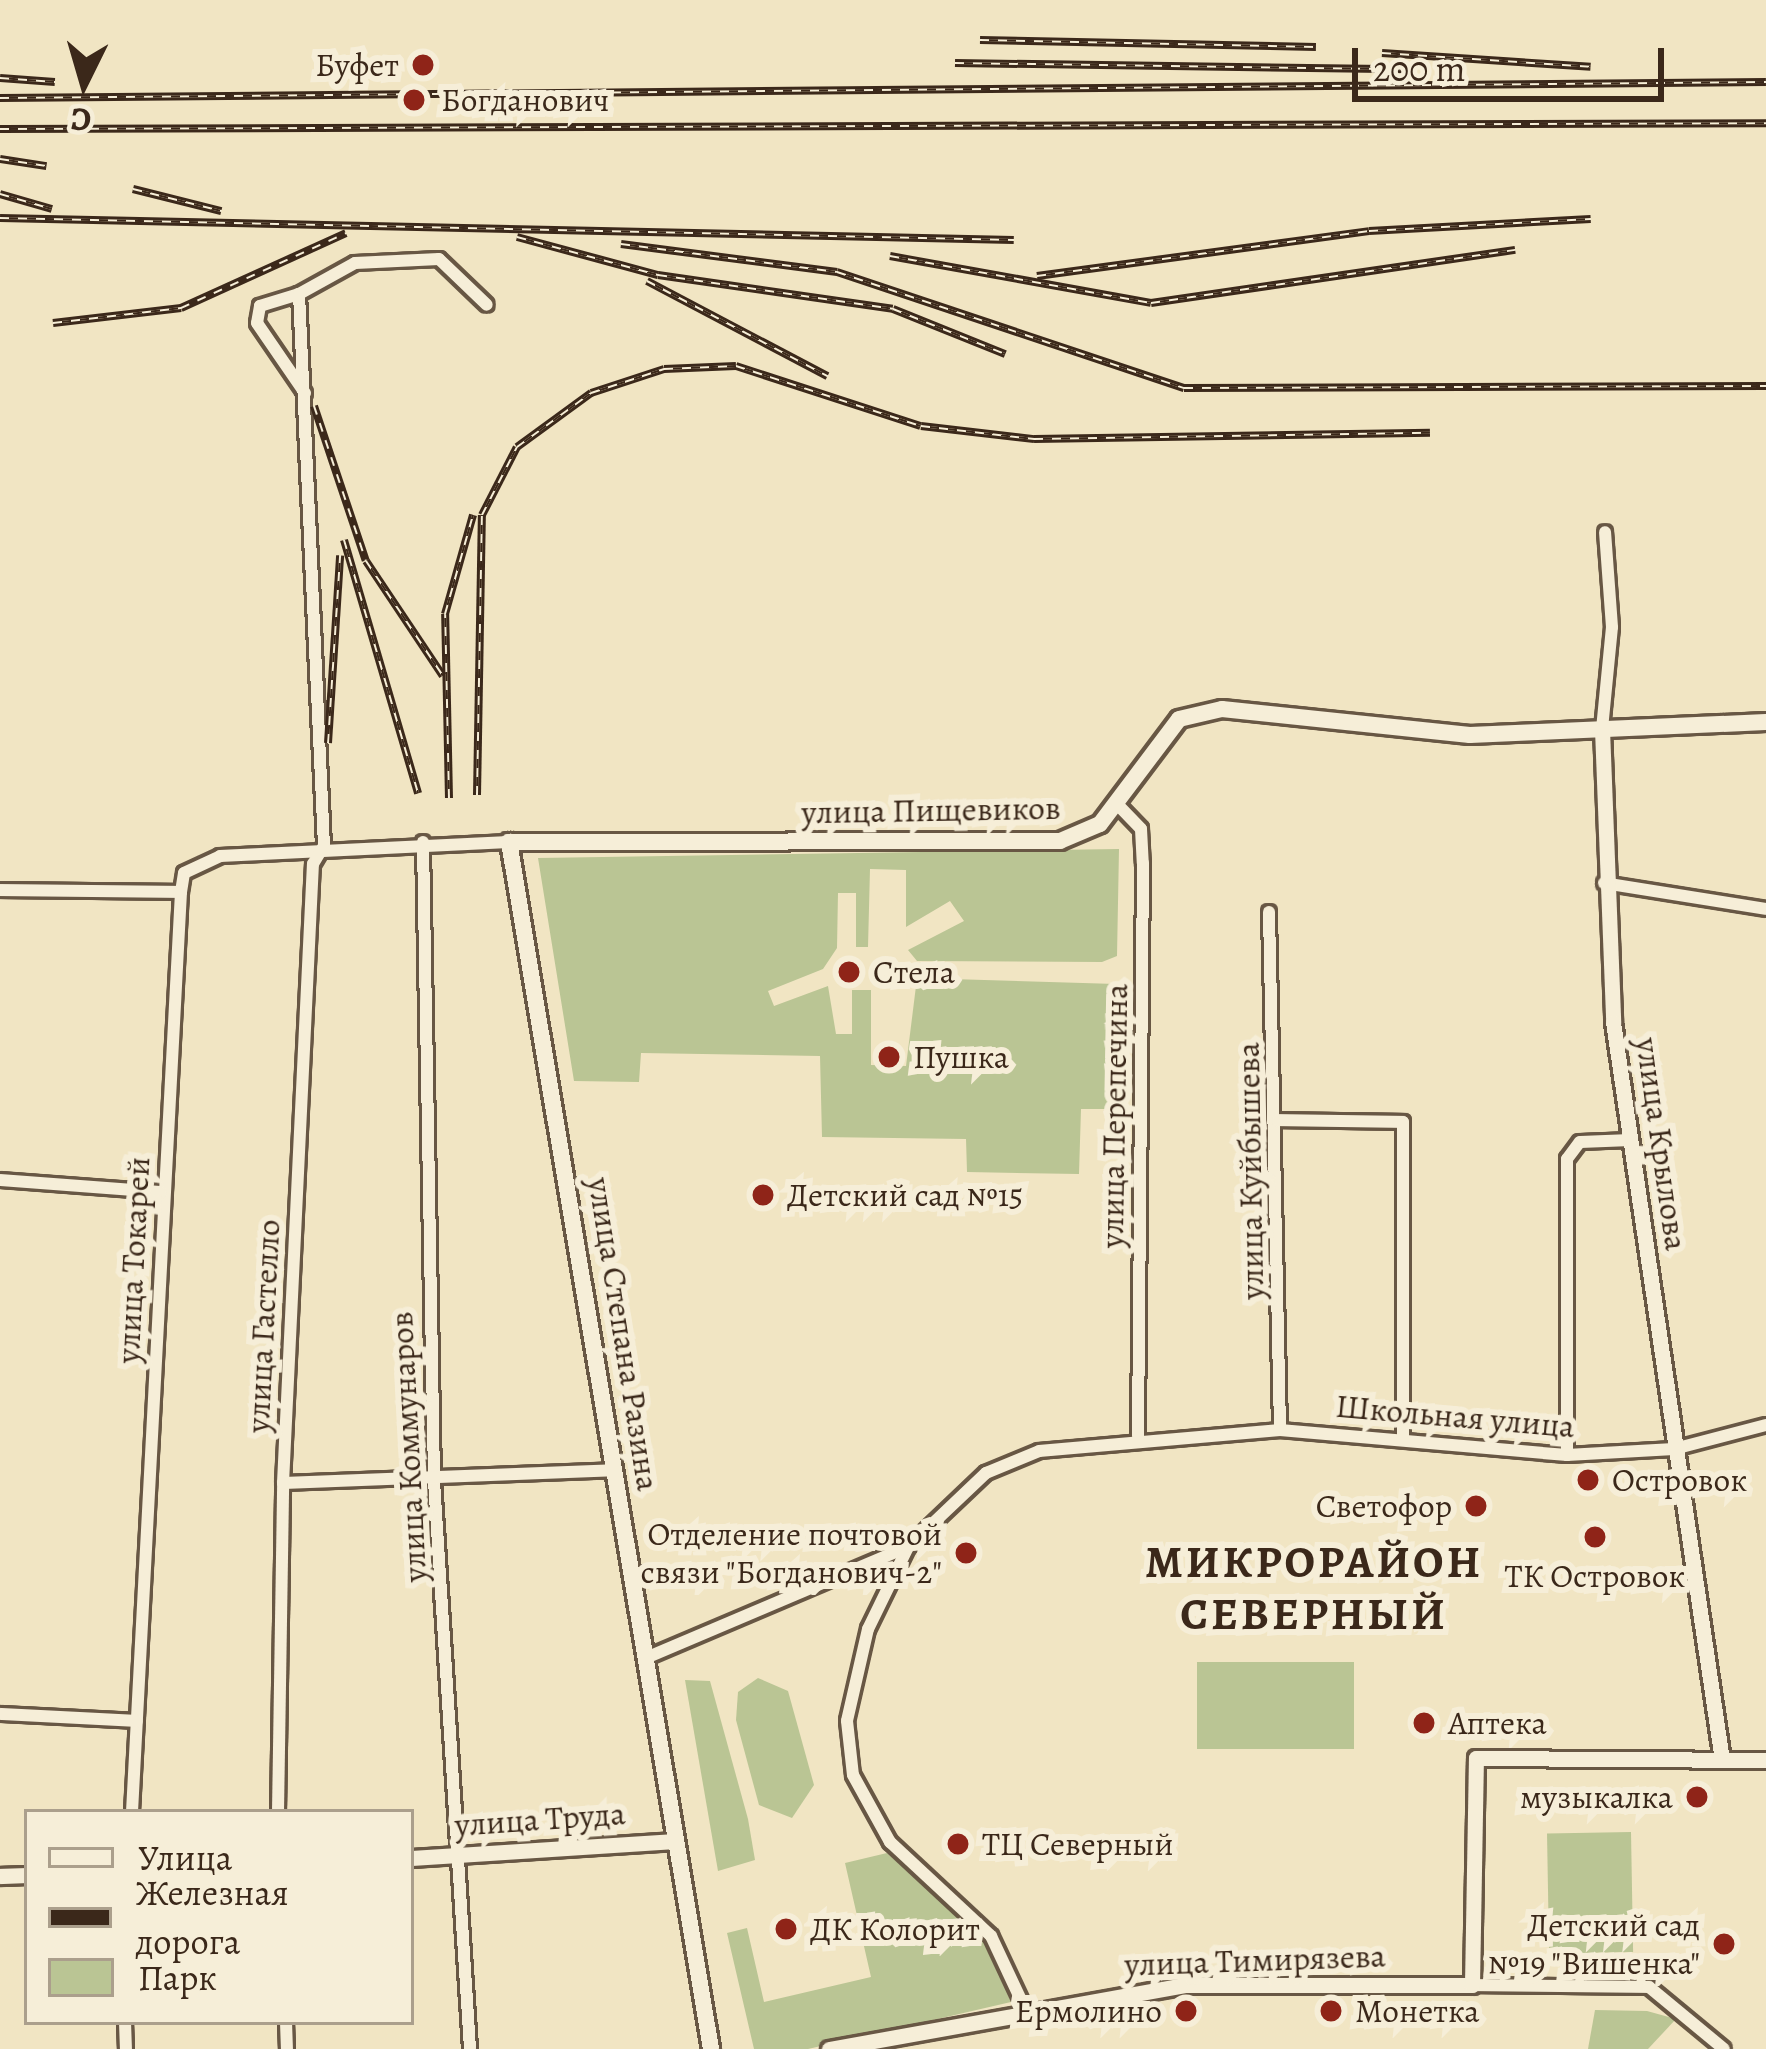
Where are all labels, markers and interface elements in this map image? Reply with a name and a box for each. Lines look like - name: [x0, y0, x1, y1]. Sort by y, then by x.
- north arrow: [24, 24, 144, 144]
- scale bar: [1358, 24, 1670, 98]
- text: 200 m: [1373, 44, 1466, 93]
- place label: Буфет: [315, 45, 399, 85]
- marker: Буфет: [410, 52, 436, 78]
- place label: Богданович: [441, 80, 609, 120]
- marker: Богданович: [398, 84, 430, 116]
- text: С: [69, 97, 93, 144]
- street label: улица Пищевиков: [801, 788, 1061, 832]
- place label: Стела: [873, 952, 955, 992]
- marker: Стела: [836, 959, 862, 985]
- street label: улица Перепечина: [1092, 983, 1136, 1249]
- street label: улица Крылова: [1627, 1035, 1697, 1253]
- place label: Пушка: [913, 1037, 1009, 1077]
- street label: улица Куйбышева: [1228, 1042, 1272, 1300]
- marker: Пушка: [876, 1044, 902, 1070]
- street label: улица Токарей: [108, 1156, 158, 1364]
- street label: улица Степана Разина: [580, 1175, 668, 1493]
- place label: Детский сад №15: [787, 1175, 1023, 1215]
- marker: Детский сад №15: [750, 1182, 776, 1208]
- street label: улица Гастелло: [238, 1218, 288, 1434]
- street label: улица Коммунаров: [381, 1311, 435, 1583]
- street label: Школьная улица: [1334, 1386, 1576, 1446]
- place label: Островок: [1612, 1460, 1747, 1500]
- marker: Островок: [1575, 1467, 1601, 1493]
- place label: Светофор: [1316, 1486, 1452, 1526]
- marker: Светофор: [1463, 1493, 1489, 1519]
- place label: Отделение почтовой связи "Богданович-2": [640, 1514, 942, 1592]
- marker: ТК Островок: [1582, 1524, 1608, 1550]
- district label: МИКРОРАЙОН СЕВЕРНЫЙ: [1145, 1536, 1483, 1642]
- marker: Отделение почтовой связи "Богданович-2": [953, 1540, 979, 1566]
- place label: ТК Островок: [1505, 1556, 1685, 1596]
- place label: Аптека: [1448, 1703, 1547, 1743]
- marker: Аптека: [1411, 1710, 1437, 1736]
- place label: музыкалка: [1520, 1777, 1673, 1817]
- marker: музыкалка: [1684, 1784, 1710, 1810]
- street label: улица Труда: [453, 1793, 627, 1845]
- legend: [24, 1809, 414, 2025]
- place label: ТЦ Северный: [982, 1824, 1174, 1864]
- marker: ТЦ Северный: [945, 1831, 971, 1857]
- text: Улица: [138, 1833, 232, 1882]
- text: Железная дорога: [136, 1868, 289, 1966]
- place label: Детский сад №19 "Вишенка": [1487, 1905, 1700, 1983]
- place label: ДК Колорит: [810, 1909, 980, 1949]
- marker: ДК Колорит: [773, 1916, 799, 1942]
- marker: Детский сад №19 "Вишенка": [1711, 1931, 1737, 1957]
- street label: улица Тимирязева: [1124, 1936, 1386, 1984]
- text: Парк: [138, 1953, 217, 2002]
- place label: Ермолино: [1015, 1991, 1162, 2031]
- place label: Монетка: [1355, 1991, 1480, 2031]
- marker: Ермолино: [1173, 1998, 1199, 2024]
- marker: Монетка: [1318, 1998, 1344, 2024]

